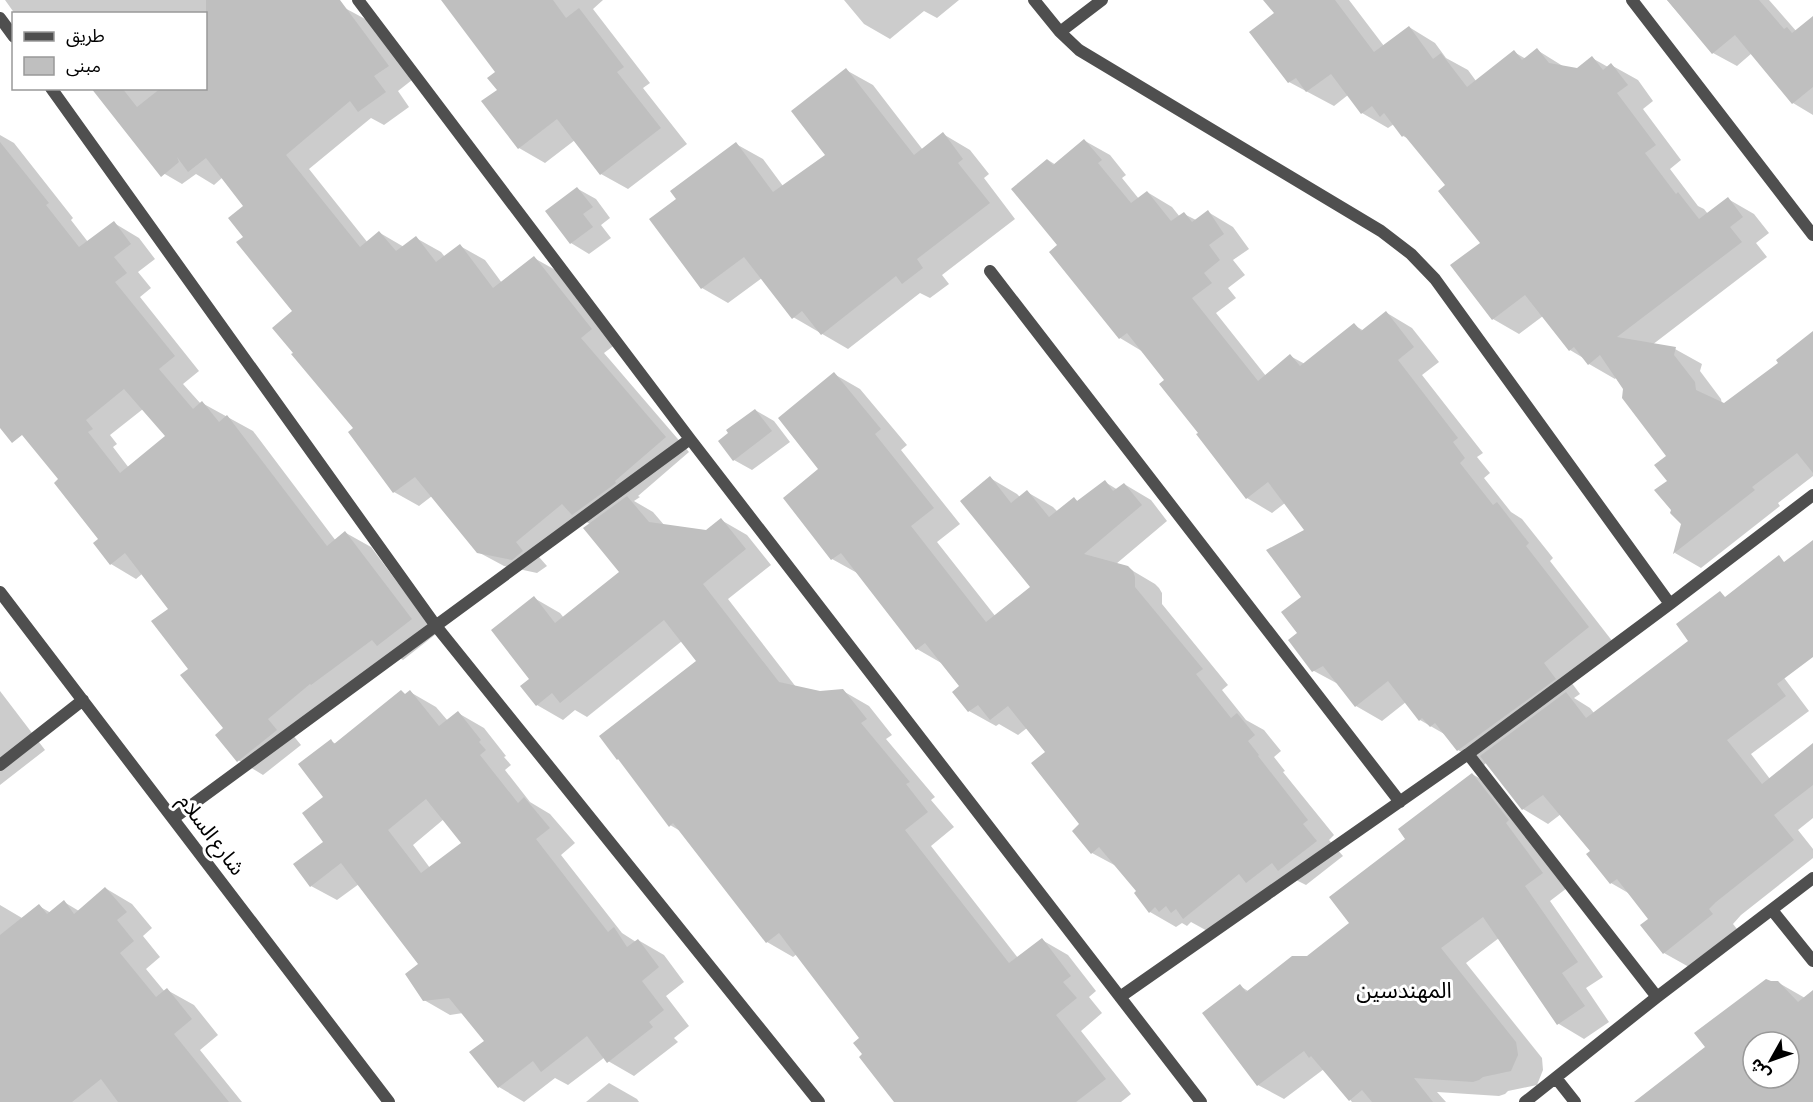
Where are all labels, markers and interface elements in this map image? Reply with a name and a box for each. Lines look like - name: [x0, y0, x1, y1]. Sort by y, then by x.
- legend: [12, 12, 207, 90]
- text: طريق: [66, 26, 105, 47]
- text: مبنى: [66, 56, 101, 77]
- street label: شارع السلام: [170, 789, 250, 882]
- district label: المهندسين: [1356, 978, 1452, 1005]
- north arrow: [1741, 1030, 1801, 1090]
- text: ش: [1746, 1054, 1775, 1083]

